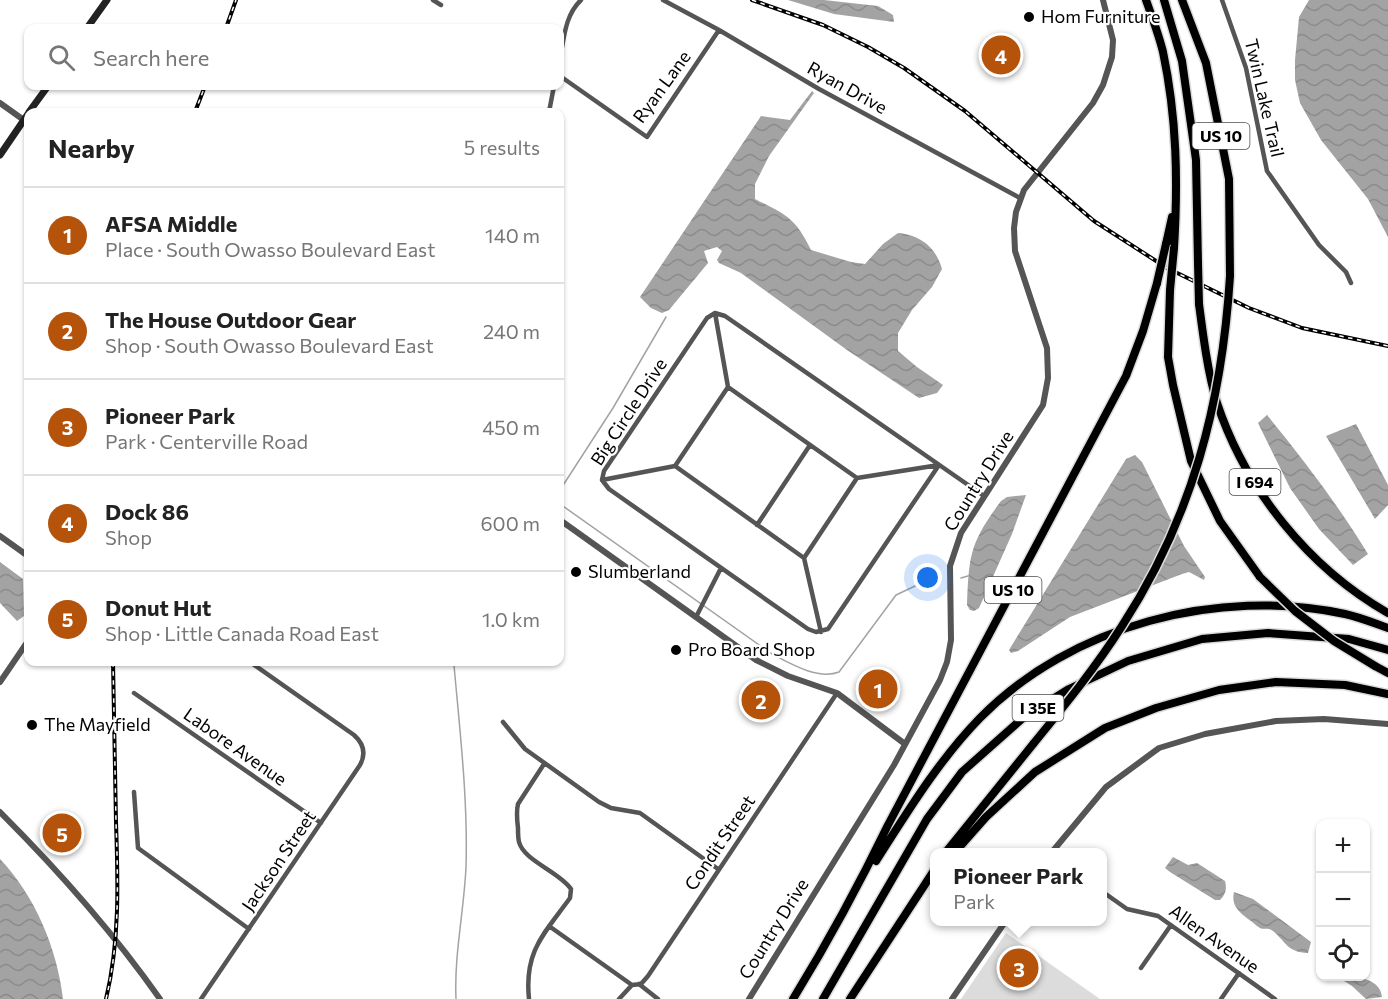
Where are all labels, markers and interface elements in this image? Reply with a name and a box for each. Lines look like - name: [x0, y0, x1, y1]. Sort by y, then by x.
- place label: Hom Furniture: [1041, 5, 1160, 27]
- marker: Hom Furniture: [1022, 10, 1036, 24]
- search box: [24, 24, 564, 90]
- pin: 4: [982, 32, 1020, 78]
- street label: Twin Lake Trail: [1241, 36, 1289, 159]
- icon: search: [45, 41, 78, 74]
- text: Search here: [93, 44, 209, 71]
- street label: Ryan Lane: [628, 46, 695, 127]
- street label: Ryan Drive: [804, 56, 891, 118]
- road number: US 10: [1192, 123, 1250, 149]
- text: Nearby: [48, 132, 135, 163]
- text: 5 results: [464, 135, 540, 159]
- text: AFSA Middle: [105, 210, 237, 237]
- text: 1: [63, 223, 72, 247]
- text: 140 m: [485, 223, 540, 247]
- text: Place · South Owasso Boulevard East: [105, 237, 435, 261]
- text: The House Outdoor Gear: [105, 306, 356, 333]
- text: 2: [62, 319, 73, 343]
- text: 240 m: [483, 319, 540, 343]
- text: Shop · South Owasso Boulevard East: [105, 333, 434, 357]
- street label: Big Circle Drive: [585, 354, 671, 469]
- text: Pioneer Park: [105, 402, 235, 429]
- text: 3: [62, 415, 73, 439]
- text: 450 m: [482, 415, 540, 439]
- street label: Country Drive: [939, 426, 1018, 535]
- text: Park · Centerville Road: [105, 429, 308, 453]
- road number: I 694: [1230, 469, 1280, 495]
- text: Dock 86: [105, 498, 189, 525]
- text: 4: [61, 511, 74, 535]
- text: 600 m: [480, 511, 540, 535]
- text: Shop: [105, 525, 152, 549]
- place label: Slumberland: [588, 560, 691, 582]
- your location: [913, 563, 942, 592]
- marker: Slumberland: [569, 565, 583, 579]
- road number: US 10: [984, 577, 1042, 603]
- text: Donut Hut: [105, 594, 211, 621]
- text: 5: [62, 607, 73, 631]
- text: 1.0 km: [482, 607, 540, 631]
- text: Shop · Little Canada Road East: [105, 621, 379, 645]
- place label: Pro Board Shop: [688, 638, 815, 660]
- marker: Pro Board Shop: [669, 643, 683, 657]
- pin: 1: [858, 666, 898, 712]
- pin: 2: [742, 678, 780, 722]
- road number: I 35E: [1012, 695, 1064, 721]
- street label: Labore Avenue: [180, 702, 291, 790]
- place label: The Mayfield: [44, 713, 151, 735]
- marker: The Mayfield: [25, 718, 39, 732]
- street label: Condit Street: [679, 791, 759, 894]
- street label: Jackson Street: [236, 806, 320, 915]
- pin: 5: [42, 810, 82, 856]
- map controls: [1316, 819, 1370, 981]
- button: +: [1316, 819, 1370, 873]
- popup: [930, 848, 1107, 926]
- text: Pioneer Park: [953, 862, 1084, 889]
- button: −: [1316, 873, 1370, 927]
- street label: Country Drive: [734, 874, 813, 983]
- text: Park: [953, 889, 995, 913]
- street label: Allen Avenue: [1165, 899, 1264, 977]
- button: locate: [1316, 927, 1370, 981]
- pin: 3: [1000, 946, 1038, 990]

